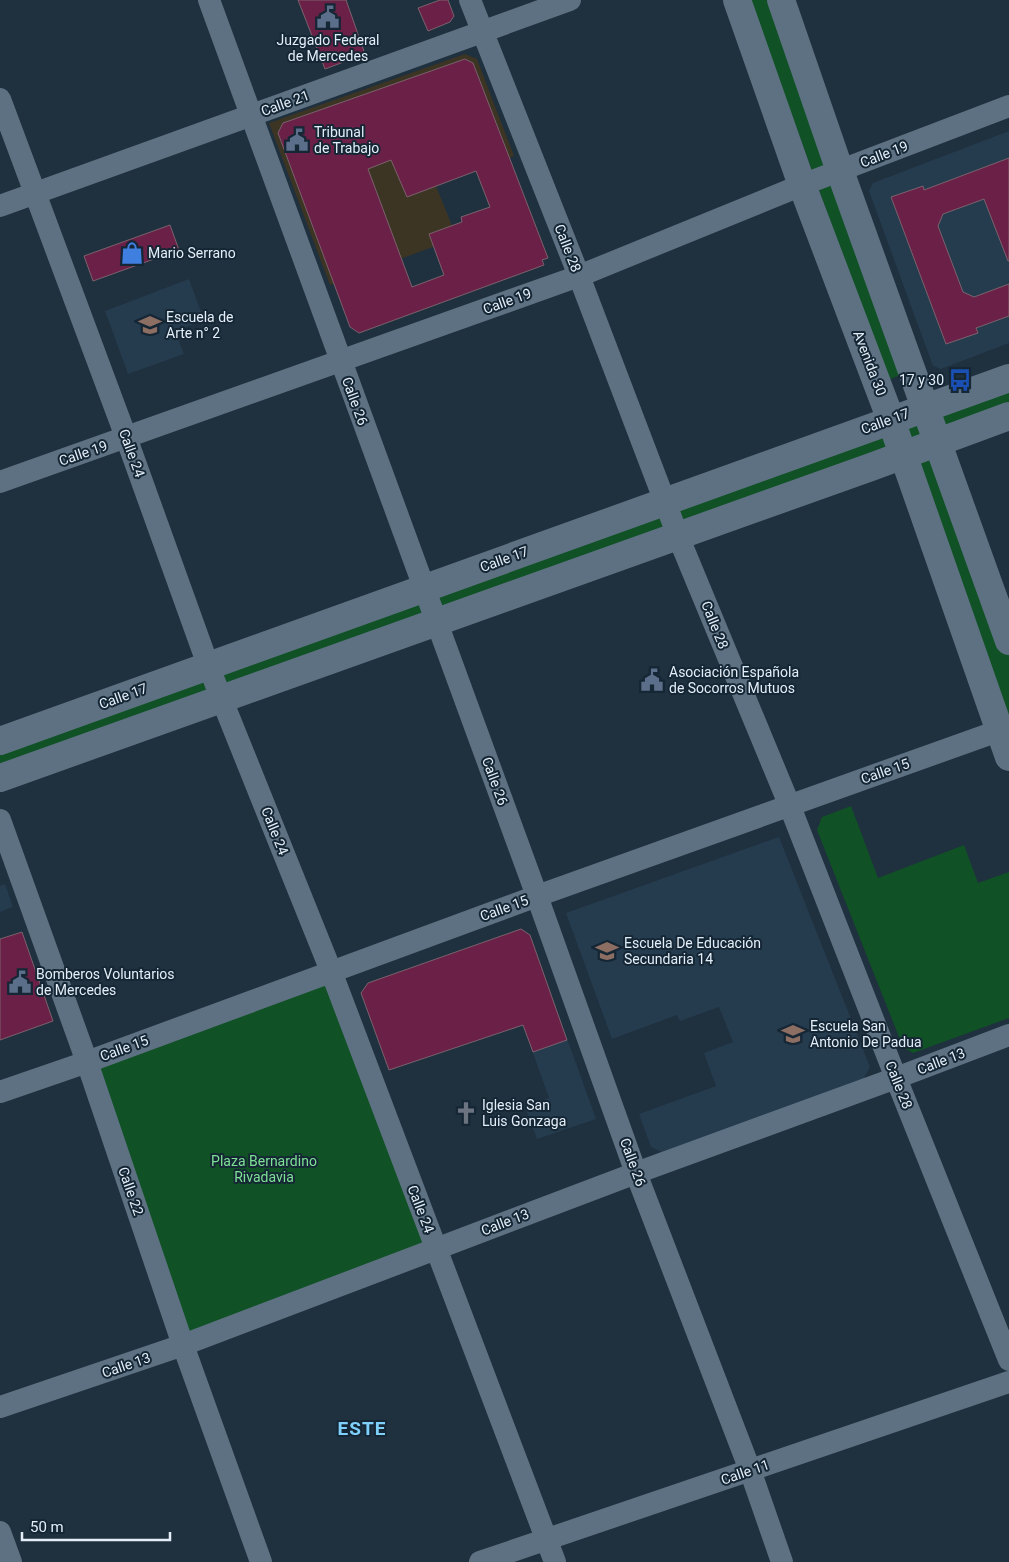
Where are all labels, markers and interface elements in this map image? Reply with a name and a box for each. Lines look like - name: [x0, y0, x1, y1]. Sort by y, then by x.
- public building icon: Juzgado Federal de Mercedes: [315, 4, 341, 30]
- place label: Juzgado Federal de Mercedes: [277, 32, 379, 64]
- street label: Calle 21: [259, 87, 311, 119]
- place label: Tribunal de Trabajo: [314, 124, 379, 156]
- public building icon: Tribunal de Trabajo: [284, 127, 310, 153]
- street label: Calle 19: [858, 138, 910, 170]
- street label: Calle 28: [552, 222, 585, 274]
- shop icon: Mario Serrano: [119, 240, 145, 266]
- place label: Mario Serrano: [148, 245, 236, 261]
- street label: Calle 19: [481, 285, 533, 317]
- place label: Escuela de Arte n° 2: [166, 309, 233, 341]
- school or university icon: Escuela de Arte n° 2: [137, 312, 163, 338]
- street label: Avenida 30: [850, 328, 890, 398]
- bus stop icon: 17 y 30: [947, 367, 973, 393]
- place label: 17 y 30: [899, 372, 944, 388]
- street label: Calle 26: [339, 375, 371, 427]
- street label: Calle 17: [859, 405, 911, 437]
- street label: Calle 24: [116, 427, 148, 479]
- street label: Calle 19: [57, 437, 109, 469]
- street label: Calle 17: [478, 543, 530, 575]
- street label: Calle 28: [698, 599, 732, 651]
- place label: Asociación Española de Socorros Mutuos: [669, 664, 799, 696]
- public building icon: Asociación Española de Socorros Mutuos: [639, 667, 665, 693]
- street label: Calle 17: [97, 680, 149, 712]
- street label: Calle 26: [479, 755, 511, 807]
- street label: Calle 15: [859, 755, 911, 787]
- street label: Calle 24: [258, 805, 292, 857]
- street label: Calle 15: [478, 892, 530, 924]
- place label: Escuela De Educación Secundaria 14: [624, 935, 761, 967]
- school or university icon: Escuela De Educación Secundaria 14: [594, 938, 620, 964]
- place label: Bomberos Voluntarios de Mercedes: [36, 966, 175, 998]
- public building icon: Bomberos Voluntarios de Mercedes: [7, 969, 33, 995]
- place label: Escuela San Antonio De Padua: [810, 1018, 922, 1050]
- school or university icon: Escuela San Antonio De Padua: [780, 1021, 806, 1047]
- street label: Calle 15: [98, 1032, 150, 1064]
- street label: Calle 13: [915, 1045, 967, 1077]
- street label: Calle 28: [882, 1059, 916, 1111]
- place label: Iglesia San Luis Gonzaga: [482, 1097, 566, 1129]
- church icon: Iglesia San Luis Gonzaga: [453, 1100, 479, 1126]
- street label: Calle 26: [617, 1136, 649, 1188]
- park label: Plaza Bernardino Rivadavia: [211, 1153, 317, 1185]
- street label: Calle 22: [115, 1165, 147, 1217]
- street label: Calle 24: [405, 1183, 438, 1235]
- street label: Calle 13: [479, 1206, 531, 1238]
- street label: Calle 13: [100, 1349, 152, 1381]
- district label: ESTE: [338, 1417, 386, 1440]
- street label: Calle 11: [719, 1456, 771, 1488]
- scale bar: [22, 1510, 170, 1542]
- text: 50 m: [30, 1518, 64, 1536]

